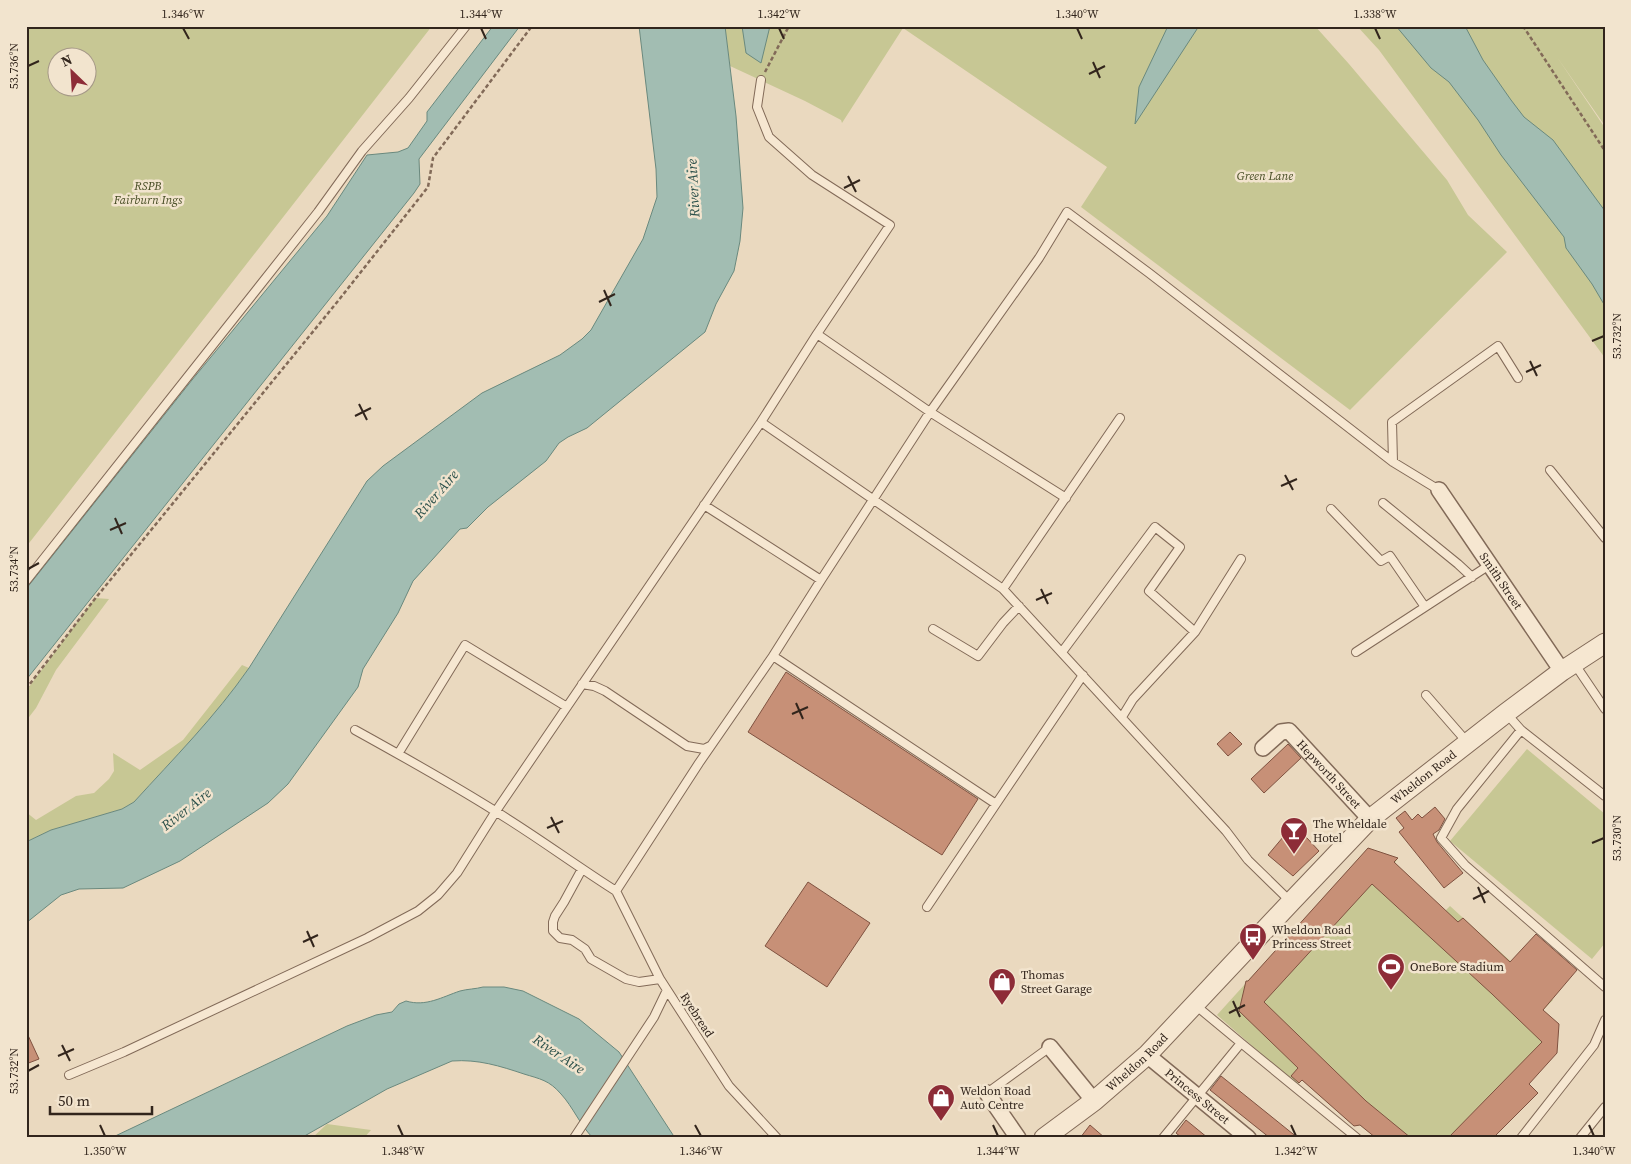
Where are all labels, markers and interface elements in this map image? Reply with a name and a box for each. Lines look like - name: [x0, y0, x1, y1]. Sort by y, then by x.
- text: 1.346°W: [161, 6, 205, 22]
- text: 1.344°W: [459, 6, 503, 22]
- text: 1.342°W: [757, 6, 801, 22]
- text: 1.340°W: [1055, 6, 1099, 22]
- text: 1.338°W: [1353, 6, 1397, 22]
- text: 53.736°N: [6, 43, 22, 89]
- north arrow: [48, 48, 98, 98]
- text: N: [58, 49, 75, 71]
- water label: River Aire: [681, 158, 705, 219]
- park label: Green Lane: [1237, 168, 1293, 184]
- park label: RSPB Fairburn Ings: [113, 178, 183, 208]
- text: 53.732°N: [1609, 313, 1625, 359]
- water label: River Aire: [409, 465, 463, 523]
- text: 53.734°N: [6, 546, 22, 592]
- street label: Smith Street: [1476, 549, 1526, 613]
- street label: Hepworth Street: [1293, 736, 1365, 812]
- street label: Wheldon Road: [1387, 747, 1460, 808]
- water label: River Aire: [156, 783, 215, 835]
- text: 53.730°N: [1609, 815, 1625, 861]
- bar icon: The Wheldale Hotel: [1279, 816, 1309, 855]
- place label: The Wheldale Hotel: [1313, 816, 1387, 846]
- bus stop icon: Wheldon Road Princess Street: [1238, 922, 1268, 961]
- place label: Wheldon Road Princess Street: [1272, 922, 1351, 952]
- sports icon: OneBore Stadium: [1376, 952, 1406, 991]
- place label: OneBore Stadium: [1410, 959, 1504, 975]
- shop icon: Thomas Street Garage: [987, 967, 1017, 1006]
- place label: Thomas Street Garage: [1021, 967, 1092, 997]
- street label: Ryebread: [677, 990, 718, 1041]
- water label: River Aire: [528, 1029, 589, 1079]
- street label: Wheldon Road: [1103, 1030, 1172, 1095]
- text: 53.732°N: [6, 1048, 22, 1094]
- street label: Princess Street: [1162, 1065, 1233, 1128]
- shop icon: Weldon Road Auto Centre: [926, 1083, 956, 1122]
- place label: Weldon Road Auto Centre: [960, 1083, 1031, 1113]
- scale bar: [50, 1084, 152, 1116]
- text: 50 m: [58, 1090, 90, 1111]
- text: 1.350°W: [83, 1143, 127, 1159]
- text: 1.348°W: [381, 1143, 425, 1159]
- text: 1.346°W: [679, 1143, 723, 1159]
- text: 1.344°W: [976, 1143, 1020, 1159]
- text: 1.342°W: [1274, 1143, 1318, 1159]
- text: 1.340°W: [1572, 1143, 1616, 1159]

